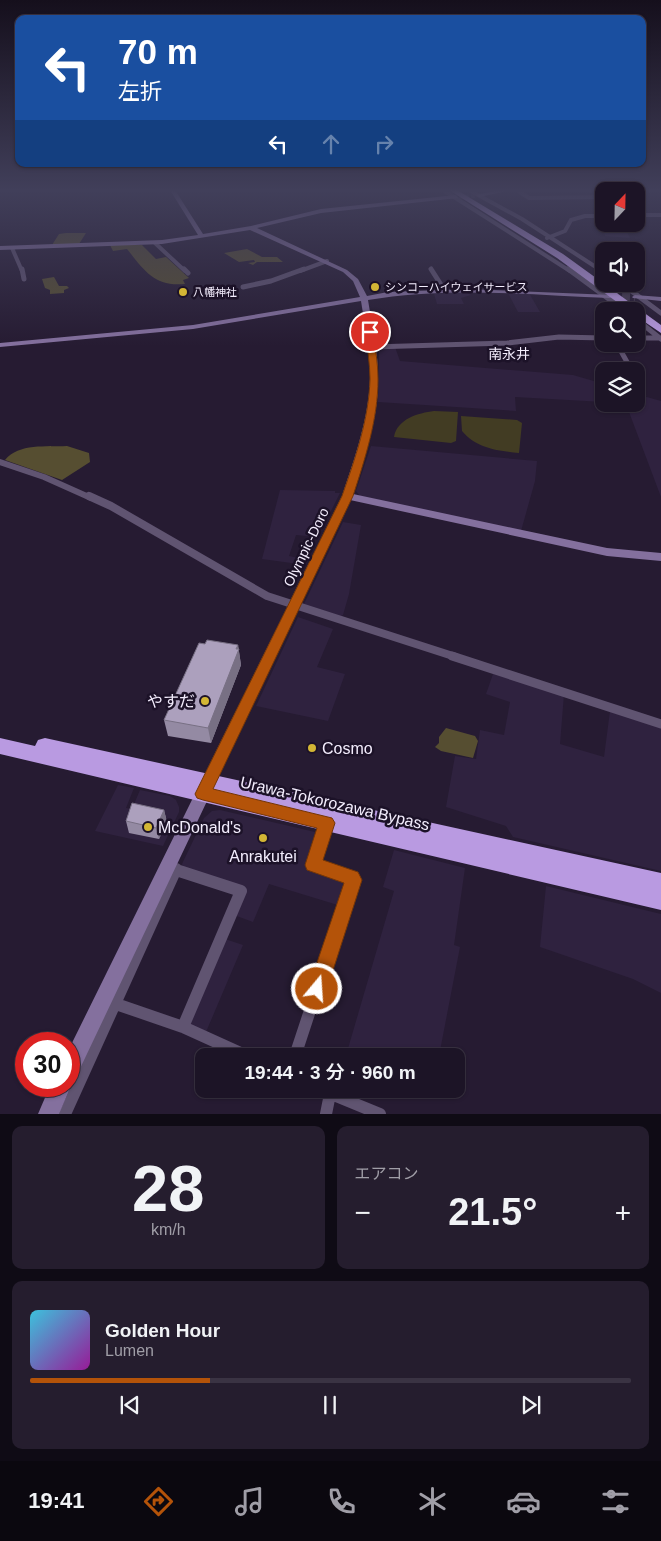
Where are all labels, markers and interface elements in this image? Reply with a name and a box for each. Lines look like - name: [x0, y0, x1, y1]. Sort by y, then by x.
- text: 70 m: [118, 32, 198, 71]
- icon: left: [35, 35, 100, 100]
- text: 左折: [118, 79, 162, 104]
- icon: left: [264, 130, 292, 158]
- icon: ahead: [317, 130, 345, 158]
- icon: right: [370, 130, 398, 158]
- north arrow: [595, 182, 645, 232]
- map controls: [595, 182, 645, 412]
- button: sound: [595, 242, 645, 292]
- marker: シンコーハイウェイサービス: [369, 281, 381, 293]
- place label: シンコーハイウェイサービス: [385, 281, 528, 293]
- marker: 八幡神社: [177, 286, 189, 298]
- place label: 八幡神社: [193, 286, 237, 298]
- button: search: [595, 302, 645, 352]
- pin: [349, 311, 391, 353]
- icon: arrive: [356, 318, 384, 346]
- district label: 南永井: [488, 346, 530, 362]
- button: layers: [595, 362, 645, 412]
- street label: Olympic-Doro: [280, 505, 332, 589]
- place label: やすだ: [147, 693, 195, 710]
- marker: やすだ: [199, 695, 211, 707]
- place label: Cosmo: [322, 740, 373, 757]
- marker: Cosmo: [306, 742, 318, 754]
- street label: Urawa-Tokorozawa Bypass: [239, 773, 431, 834]
- place label: McDonald's: [158, 819, 241, 836]
- marker: McDonald's: [142, 821, 154, 833]
- marker: Anrakutei: [257, 832, 269, 844]
- place label: Anrakutei: [229, 848, 297, 865]
- position arrow: [290, 962, 342, 1014]
- speed limit sign: 30: [15, 1032, 80, 1097]
- text: 19:44 · 3 分 · 960 m: [244, 1062, 416, 1083]
- text: 28: [132, 1152, 204, 1225]
- text: エアコン: [355, 1165, 419, 1182]
- text: 21.5°: [448, 1191, 537, 1233]
- text: −: [355, 1197, 371, 1228]
- text: +: [615, 1197, 631, 1228]
- text: km/h: [151, 1221, 186, 1238]
- text: Golden Hour: [105, 1320, 220, 1341]
- text: Lumen: [105, 1342, 154, 1359]
- icon: previous: [116, 1391, 144, 1419]
- icon: pause: [316, 1391, 344, 1419]
- icon: next: [517, 1391, 545, 1419]
- icon: directions: [141, 1484, 176, 1519]
- icon: music: [232, 1484, 267, 1519]
- icon: phone: [324, 1484, 359, 1519]
- icon: climate: [415, 1484, 450, 1519]
- icon: car: [506, 1484, 541, 1519]
- icon: filters: [598, 1484, 633, 1519]
- text: 19:41: [28, 1488, 84, 1513]

